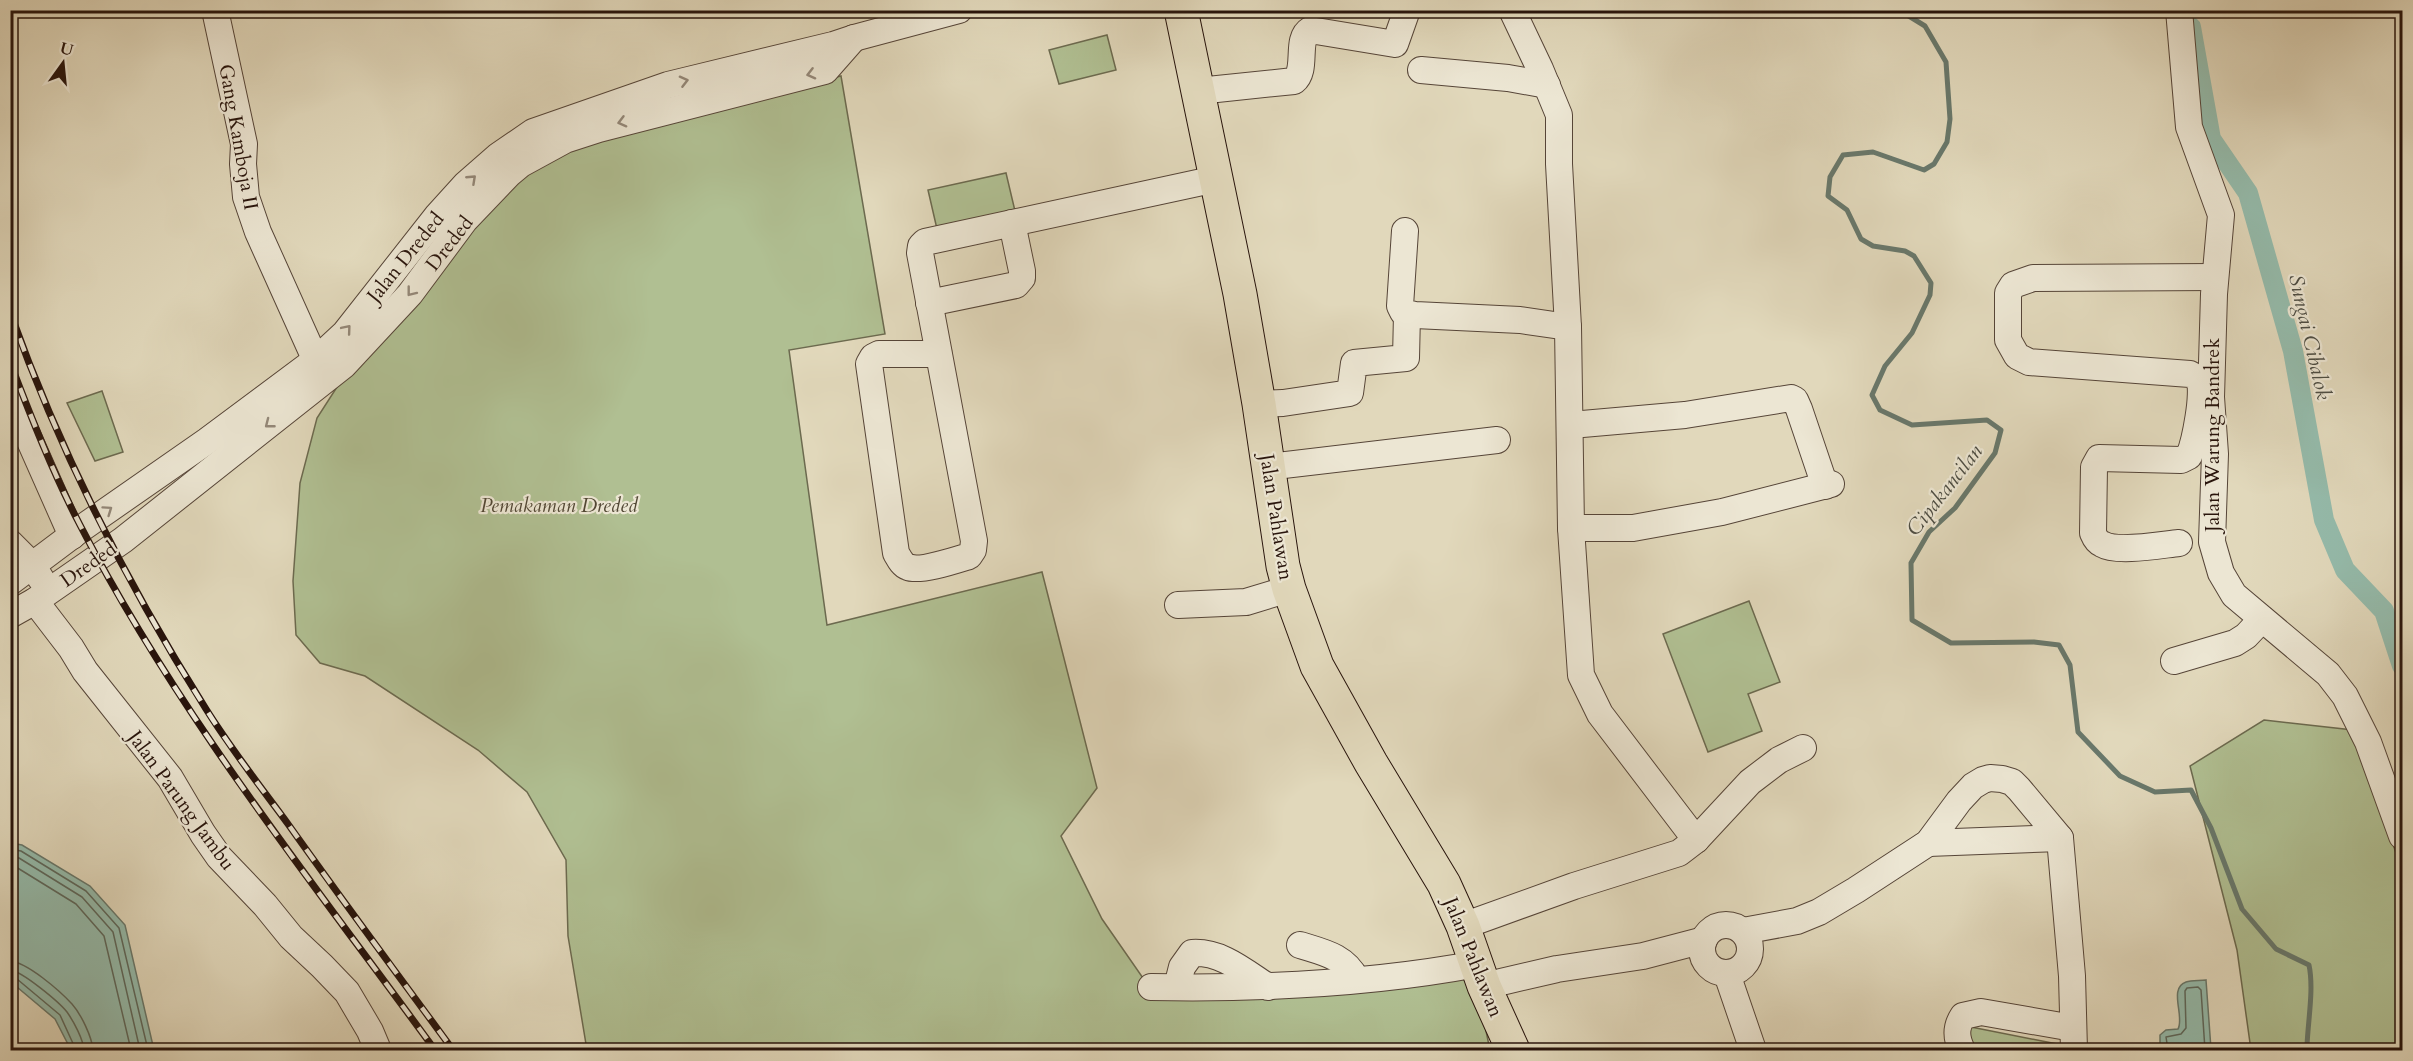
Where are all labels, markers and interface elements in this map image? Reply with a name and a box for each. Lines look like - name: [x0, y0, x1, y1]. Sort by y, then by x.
- north arrow: [33, 33, 93, 93]
- text: U: [57, 37, 76, 62]
- street label: Gang Kamboja II: [212, 62, 265, 212]
- one-way arrow: [806, 67, 816, 80]
- one-way arrow: [679, 76, 689, 89]
- one-way arrow: [617, 115, 627, 128]
- one-way arrow: [465, 175, 475, 186]
- street label: Jalan Dreded: [359, 206, 450, 310]
- street label: Dreded: [419, 210, 480, 276]
- water label: Sungai Cibalok: [2281, 271, 2338, 403]
- one-way arrow: [407, 285, 418, 296]
- one-way arrow: [340, 325, 351, 336]
- street label: Jalan Warung Bandrek: [2199, 338, 2226, 535]
- one-way arrow: [265, 417, 276, 428]
- water label: Cipakancilan: [1899, 438, 1990, 542]
- street label: Jalan Pahlawan: [1253, 449, 1300, 583]
- park label: Pemakaman Dreded: [480, 492, 639, 519]
- one-way arrow: [102, 506, 113, 517]
- street label: Dreded: [55, 535, 122, 594]
- street label: Jalan Parung Jambu: [120, 723, 241, 876]
- street label: Jalan Pahlawan: [1436, 890, 1510, 1022]

